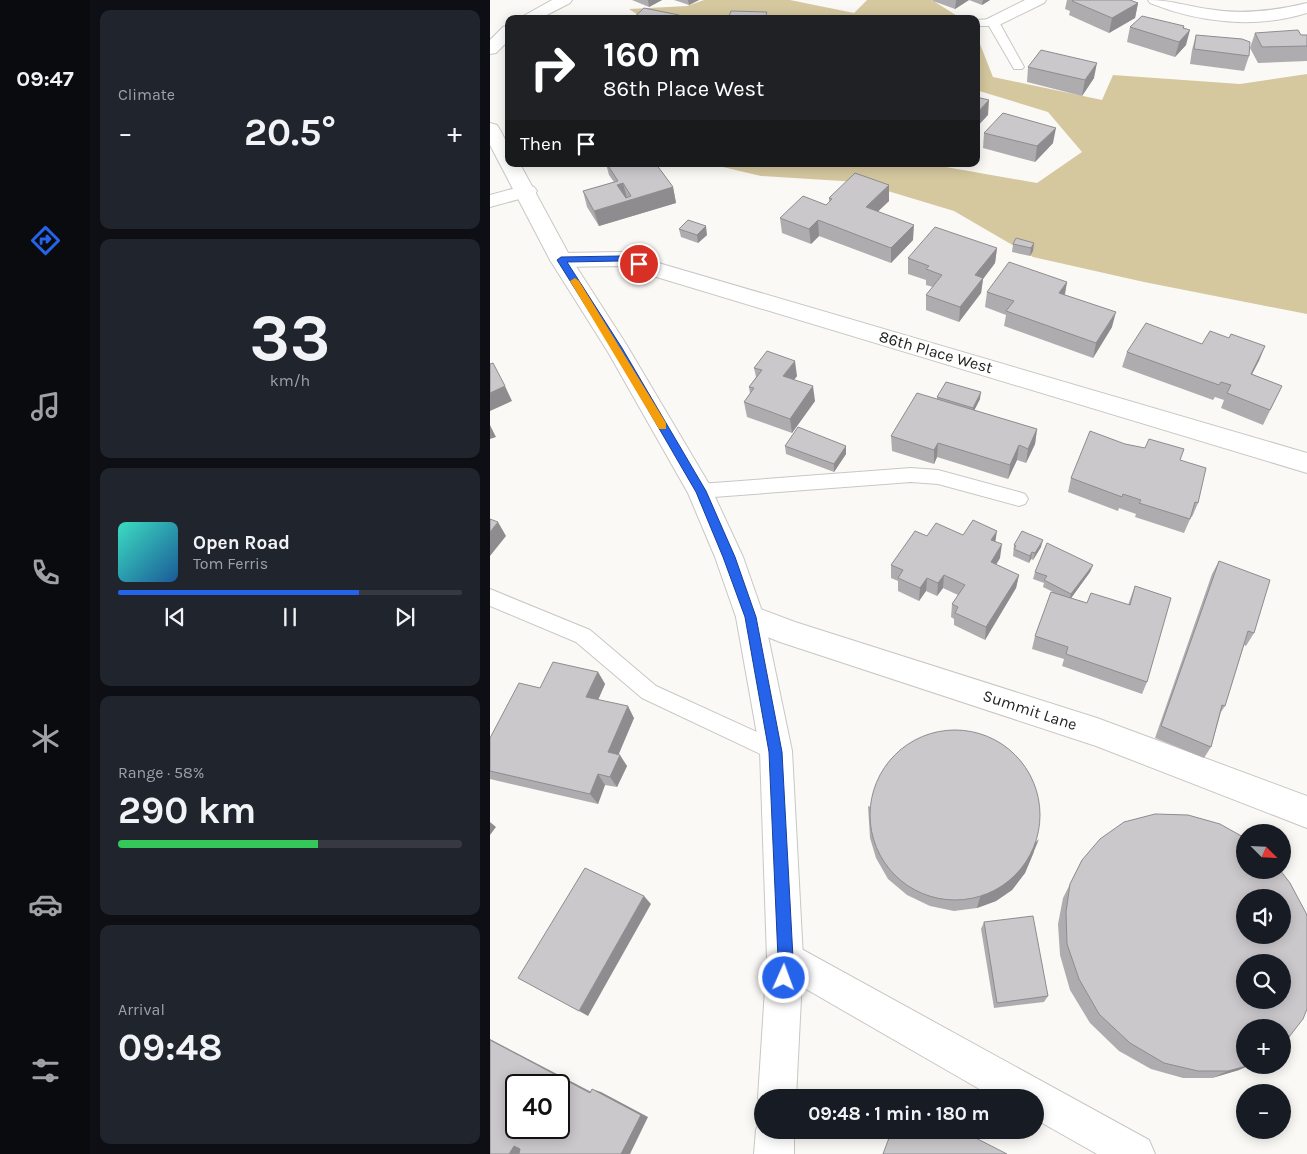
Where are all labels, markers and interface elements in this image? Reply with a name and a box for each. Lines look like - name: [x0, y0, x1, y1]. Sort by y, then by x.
- text: 160 m: [603, 34, 701, 75]
- icon: right: [520, 35, 585, 100]
- text: 09:47: [16, 66, 74, 92]
- text: 86th Place West: [603, 76, 764, 102]
- text: Climate: [118, 85, 175, 104]
- text: 20.5°: [244, 110, 336, 155]
- text: −: [118, 116, 133, 149]
- text: +: [447, 116, 462, 149]
- icon: arrive: [572, 130, 600, 158]
- text: Then: [520, 133, 562, 155]
- icon: directions: [28, 223, 63, 258]
- pin: [618, 243, 660, 285]
- icon: arrive: [625, 250, 653, 278]
- text: 33: [250, 300, 330, 376]
- street label: 86th Place West: [877, 327, 995, 377]
- text: km/h: [270, 371, 310, 390]
- icon: music: [28, 389, 63, 424]
- text: Open Road: [193, 532, 290, 554]
- text: Tom Ferris: [193, 554, 268, 573]
- icon: phone: [28, 555, 63, 590]
- icon: previous: [161, 603, 189, 631]
- icon: pause: [276, 603, 304, 631]
- icon: next: [391, 603, 419, 631]
- street label: Summit Lane: [980, 686, 1080, 734]
- icon: climate: [28, 721, 63, 756]
- text: Range · 58%: [118, 763, 204, 782]
- text: 290 km: [118, 788, 256, 833]
- north arrow: [1236, 824, 1291, 879]
- map controls: [1236, 824, 1291, 1139]
- icon: car: [28, 887, 63, 922]
- button: sound: [1236, 889, 1291, 944]
- position arrow: [757, 951, 809, 1003]
- button: search: [1236, 954, 1291, 1009]
- text: Arrival: [118, 1000, 165, 1019]
- button: +: [1236, 1019, 1291, 1074]
- text: 09:48: [118, 1025, 223, 1070]
- icon: filters: [28, 1053, 63, 1088]
- speed limit sign: 40: [505, 1074, 570, 1139]
- button: −: [1236, 1084, 1291, 1139]
- text: 09:48 · 1 min · 180 m: [808, 1103, 990, 1125]

